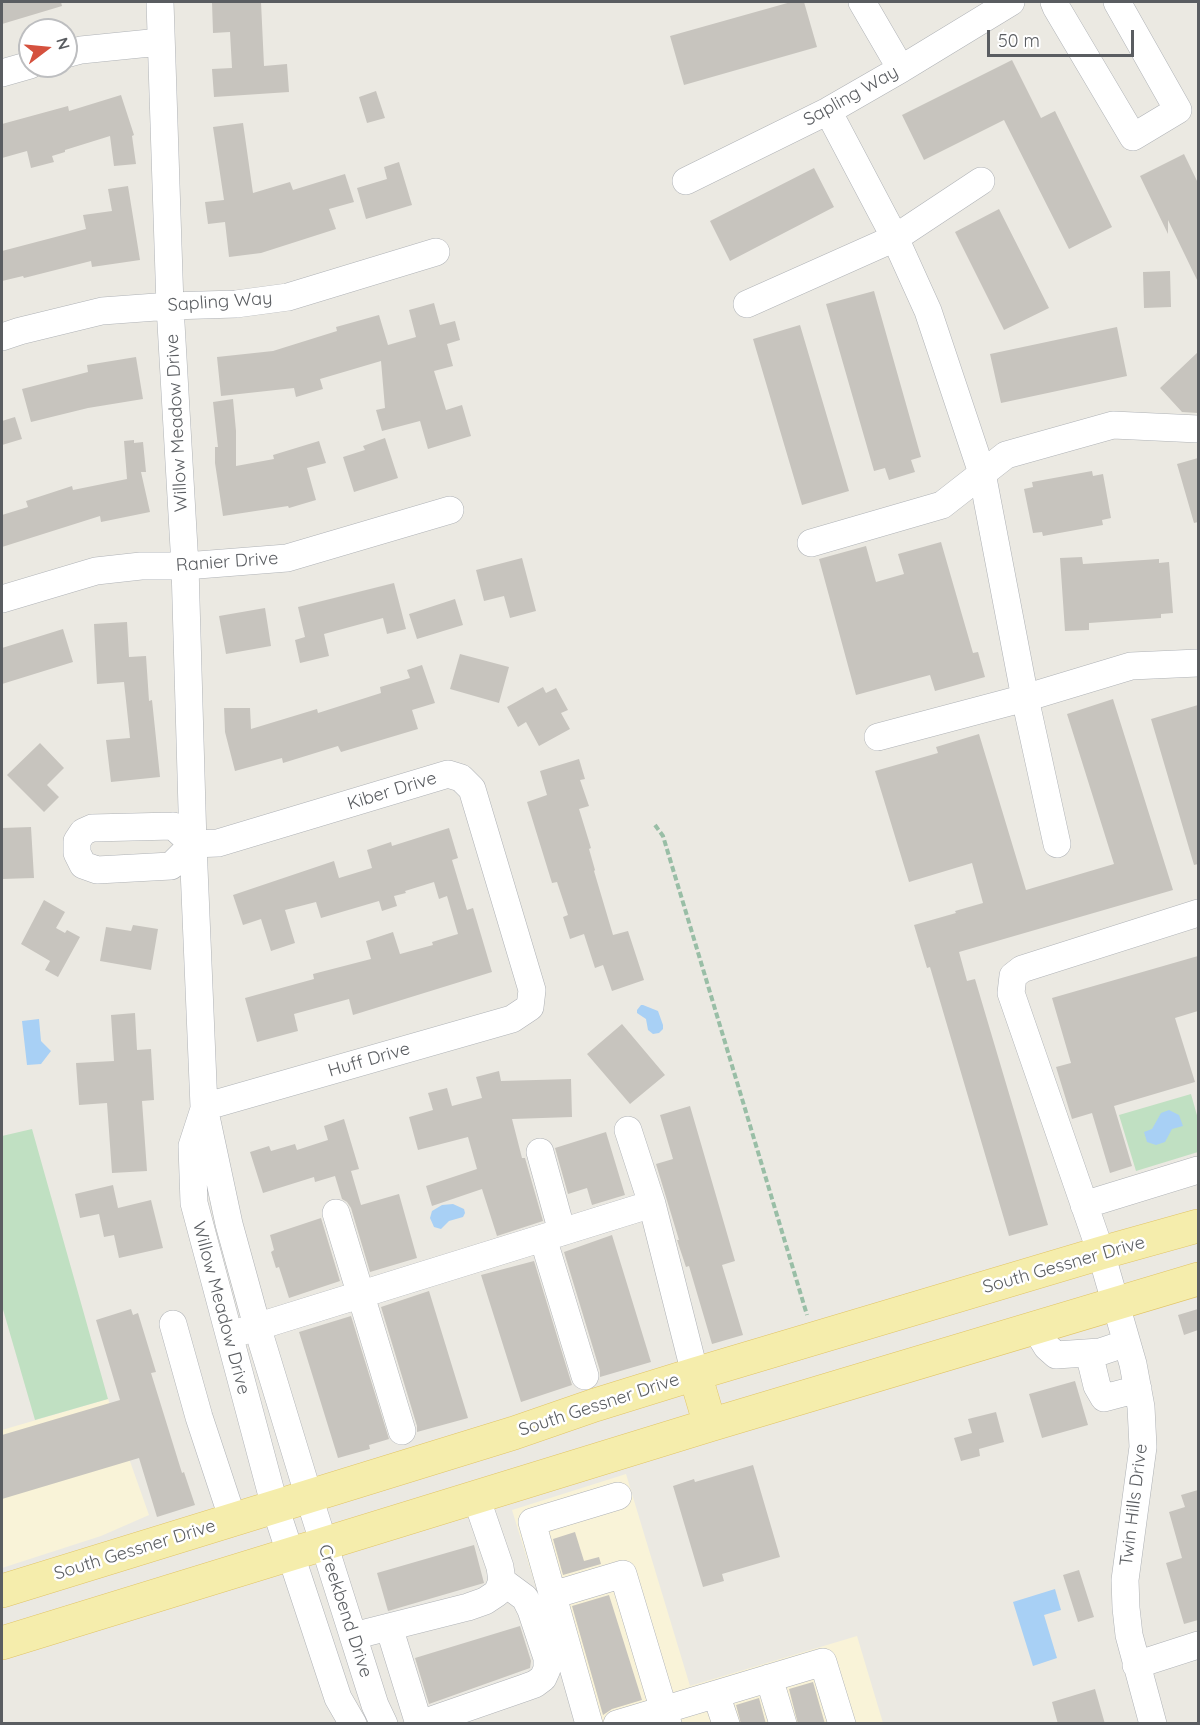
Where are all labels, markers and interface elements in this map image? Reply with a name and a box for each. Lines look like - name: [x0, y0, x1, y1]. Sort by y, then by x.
- north arrow: [18, 18, 78, 78]
- scale bar: [990, 18, 1137, 56]
- text: 50 m: [998, 29, 1040, 52]
- text: N: [52, 35, 75, 52]
- street label: Sapling Way: [800, 61, 902, 131]
- street label: Sapling Way: [167, 288, 273, 316]
- street label: Willow Meadow Drive: [162, 333, 192, 513]
- street label: Ranier Drive: [175, 548, 279, 576]
- street label: Kiber Drive: [345, 767, 439, 815]
- street label: Huff Drive: [325, 1038, 413, 1082]
- street label: Willow Meadow Drive: [188, 1219, 254, 1397]
- street label: South Gessner Drive: [980, 1231, 1148, 1299]
- street label: South Gessner Drive: [516, 1369, 682, 1441]
- street label: Twin Hills Drive: [1116, 1443, 1152, 1567]
- street label: South Gessner Drive: [52, 1515, 218, 1585]
- street label: Creekbend Drive: [313, 1542, 377, 1680]

